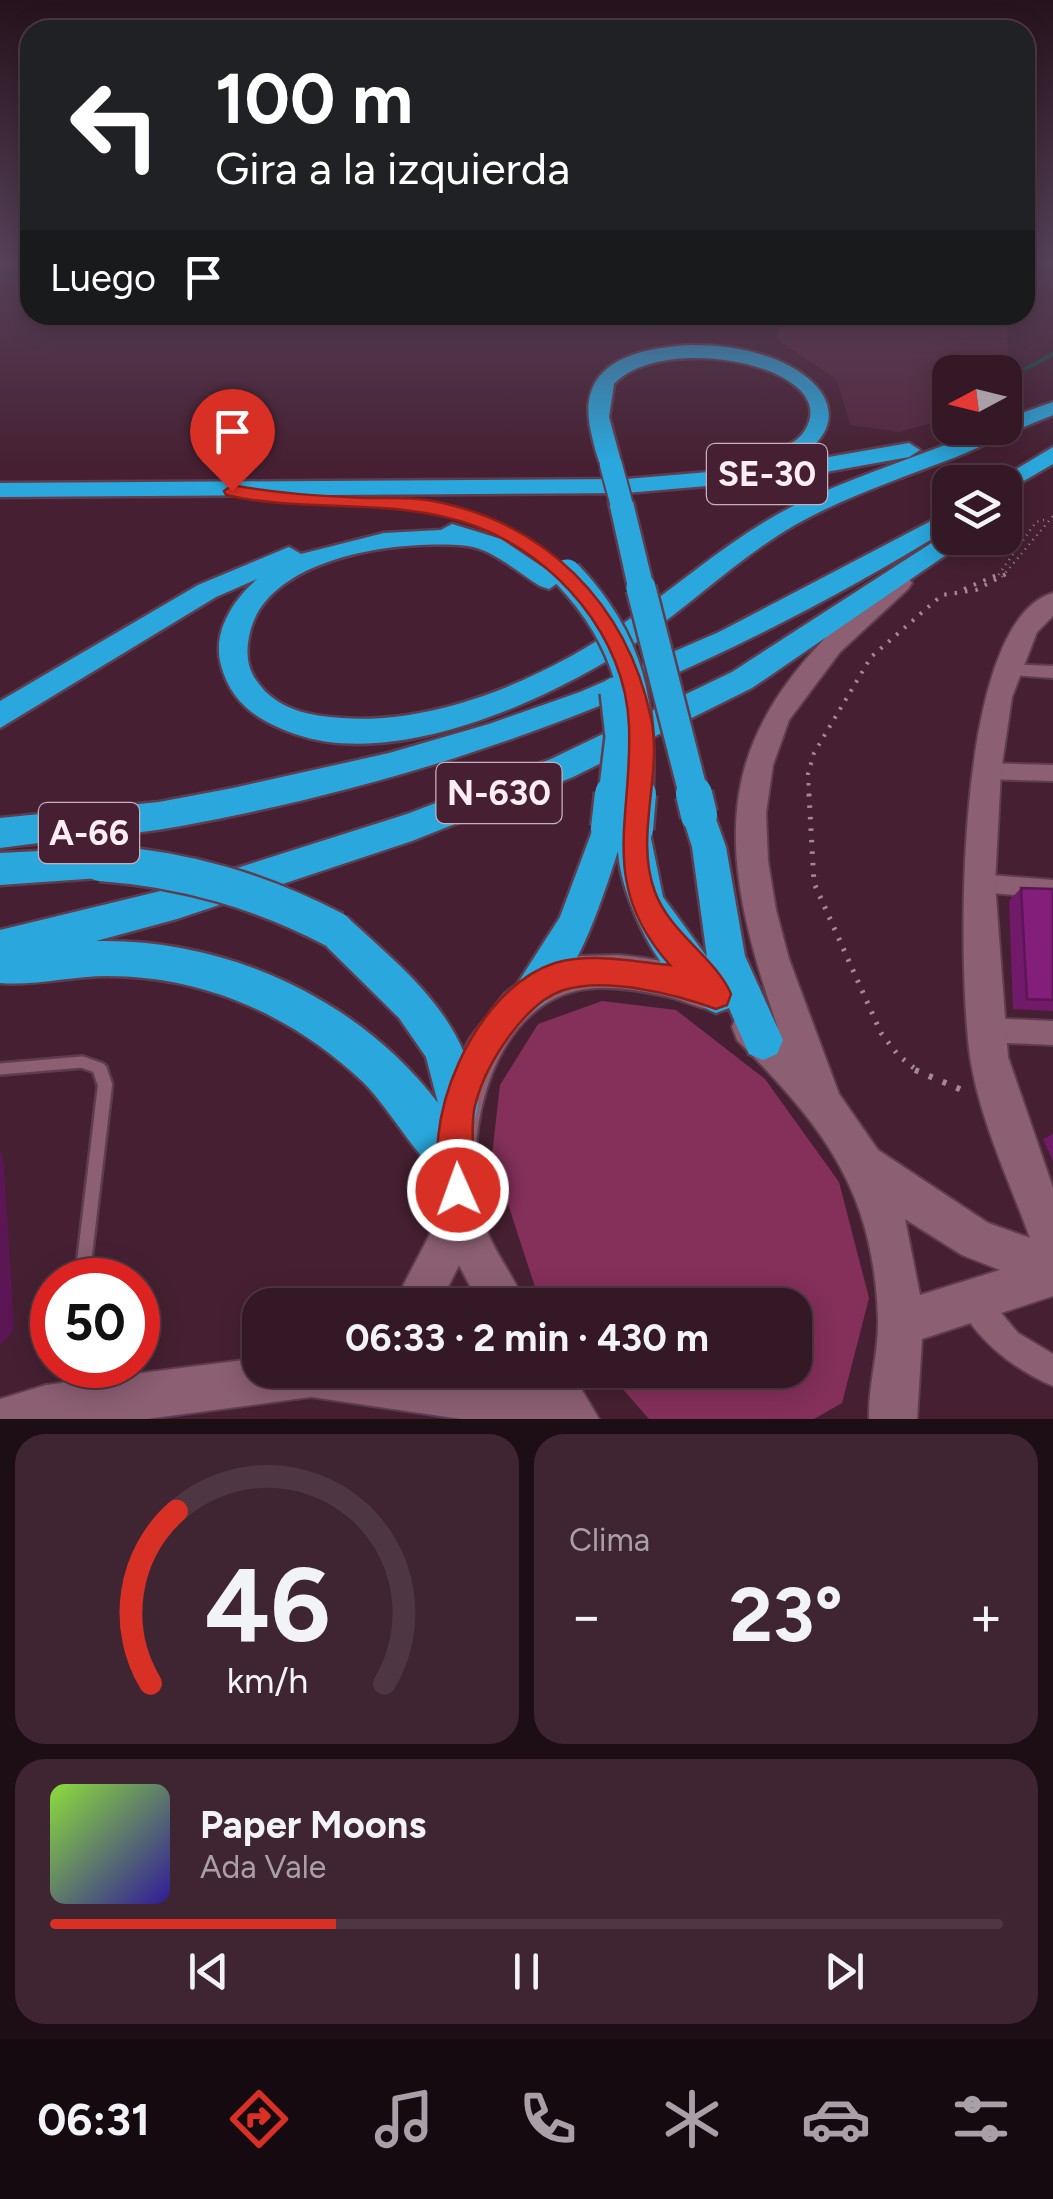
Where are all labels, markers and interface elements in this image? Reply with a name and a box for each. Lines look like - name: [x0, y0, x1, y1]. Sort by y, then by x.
- text: 100 m: [215, 56, 413, 141]
- icon: left: [50, 60, 180, 190]
- text: Gira a la izquierda: [215, 141, 570, 195]
- icon: arrive: [176, 250, 231, 305]
- text: Luego: [50, 255, 156, 301]
- north arrow: [932, 355, 1022, 445]
- map controls: [932, 355, 1022, 555]
- pin: [190, 389, 275, 492]
- icon: arrive: [205, 404, 260, 459]
- road number: SE-30: [707, 444, 827, 504]
- button: layers: [932, 465, 1022, 555]
- road number: N-630: [436, 763, 562, 823]
- road number: A-66: [39, 803, 139, 863]
- position arrow: [406, 1138, 510, 1242]
- speed limit sign: 50: [30, 1258, 160, 1388]
- text: 06:33 · 2 min · 430 m: [345, 1315, 709, 1361]
- text: Clima: [569, 1521, 650, 1559]
- text: 46: [204, 1542, 330, 1667]
- text: 23°: [729, 1570, 843, 1660]
- text: −: [569, 1583, 603, 1649]
- text: +: [969, 1583, 1003, 1649]
- text: km/h: [226, 1659, 308, 1702]
- text: Paper Moons: [200, 1802, 426, 1848]
- text: Ada Vale: [200, 1848, 326, 1886]
- icon: previous: [181, 1944, 236, 1999]
- icon: pause: [499, 1944, 554, 1999]
- icon: next: [817, 1944, 872, 1999]
- icon: directions: [224, 2084, 294, 2154]
- icon: music: [369, 2084, 439, 2154]
- icon: phone: [513, 2084, 583, 2154]
- icon: climate: [657, 2084, 727, 2154]
- icon: car: [801, 2084, 871, 2154]
- icon: filters: [946, 2084, 1016, 2154]
- text: 06:31: [37, 2092, 150, 2146]

